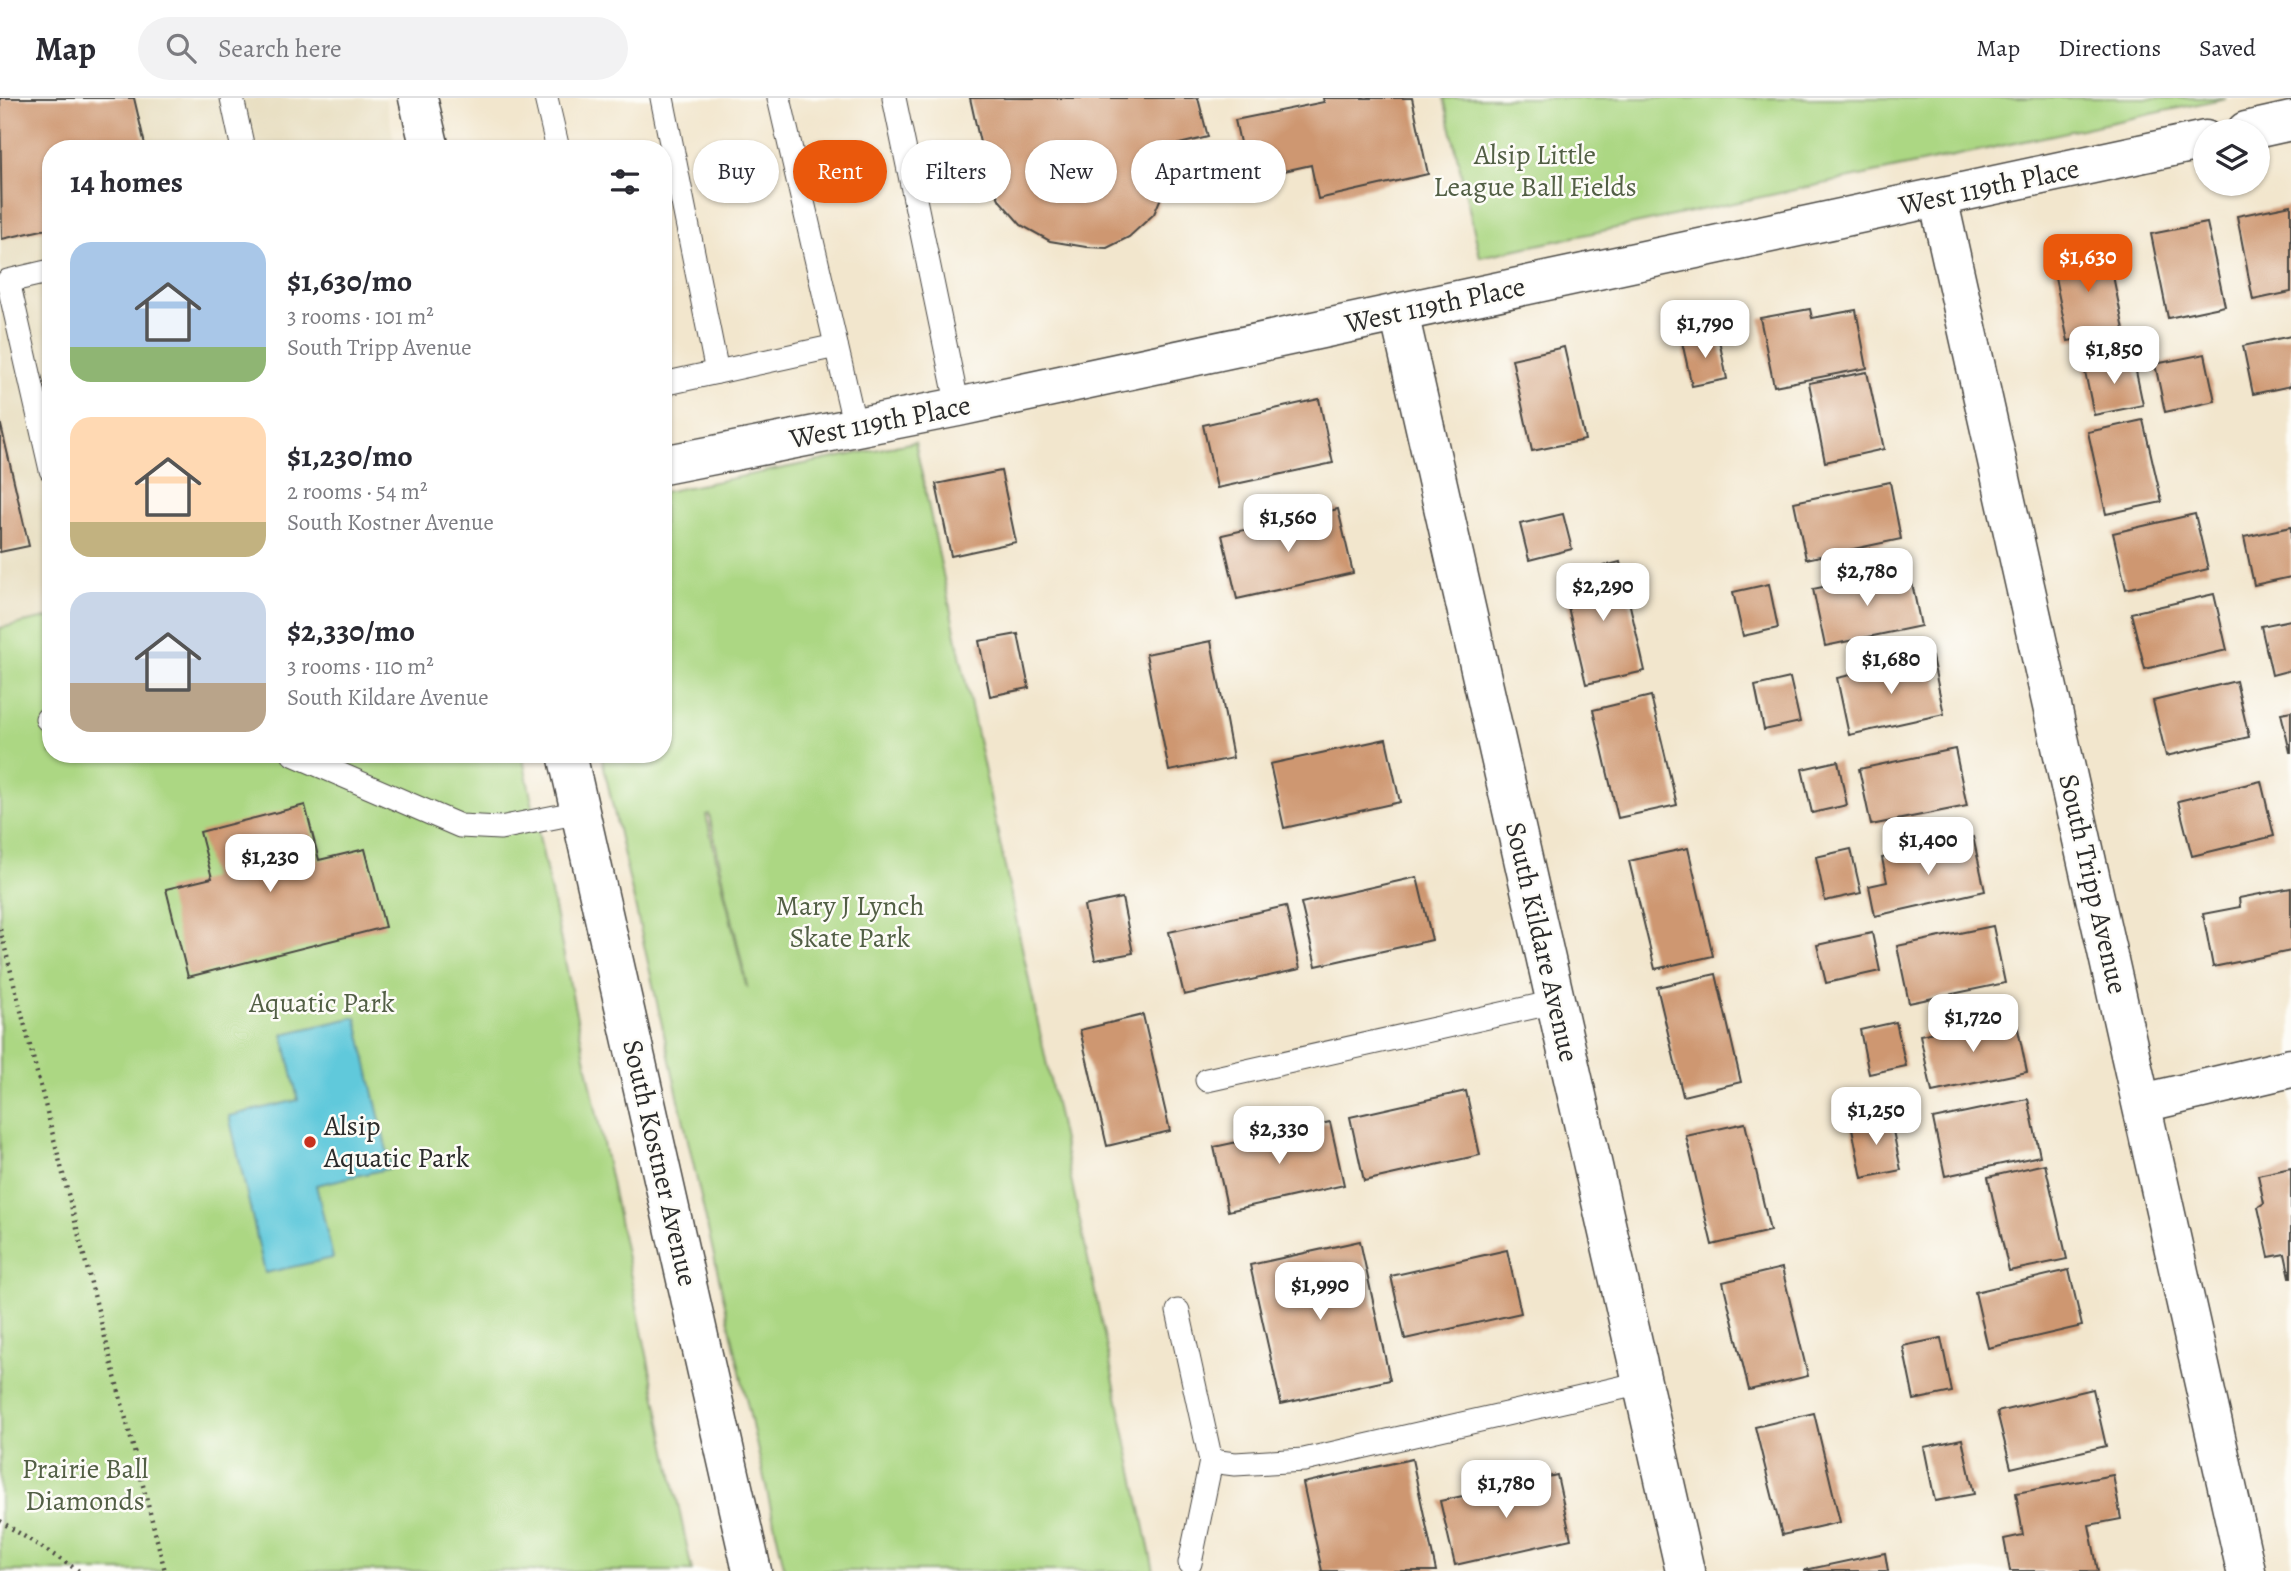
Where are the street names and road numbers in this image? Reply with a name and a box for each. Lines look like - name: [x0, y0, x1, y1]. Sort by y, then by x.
- street label: West 119th Place: [1894, 149, 2083, 225]
- street label: West 119th Place: [1340, 267, 1529, 343]
- street label: West 119th Place: [785, 386, 974, 458]
- street label: South Tripp Avenue: [2049, 770, 2137, 998]
- street label: South Kildare Avenue: [1496, 818, 1588, 1066]
- street label: South Kostner Avenue: [613, 1036, 707, 1290]

